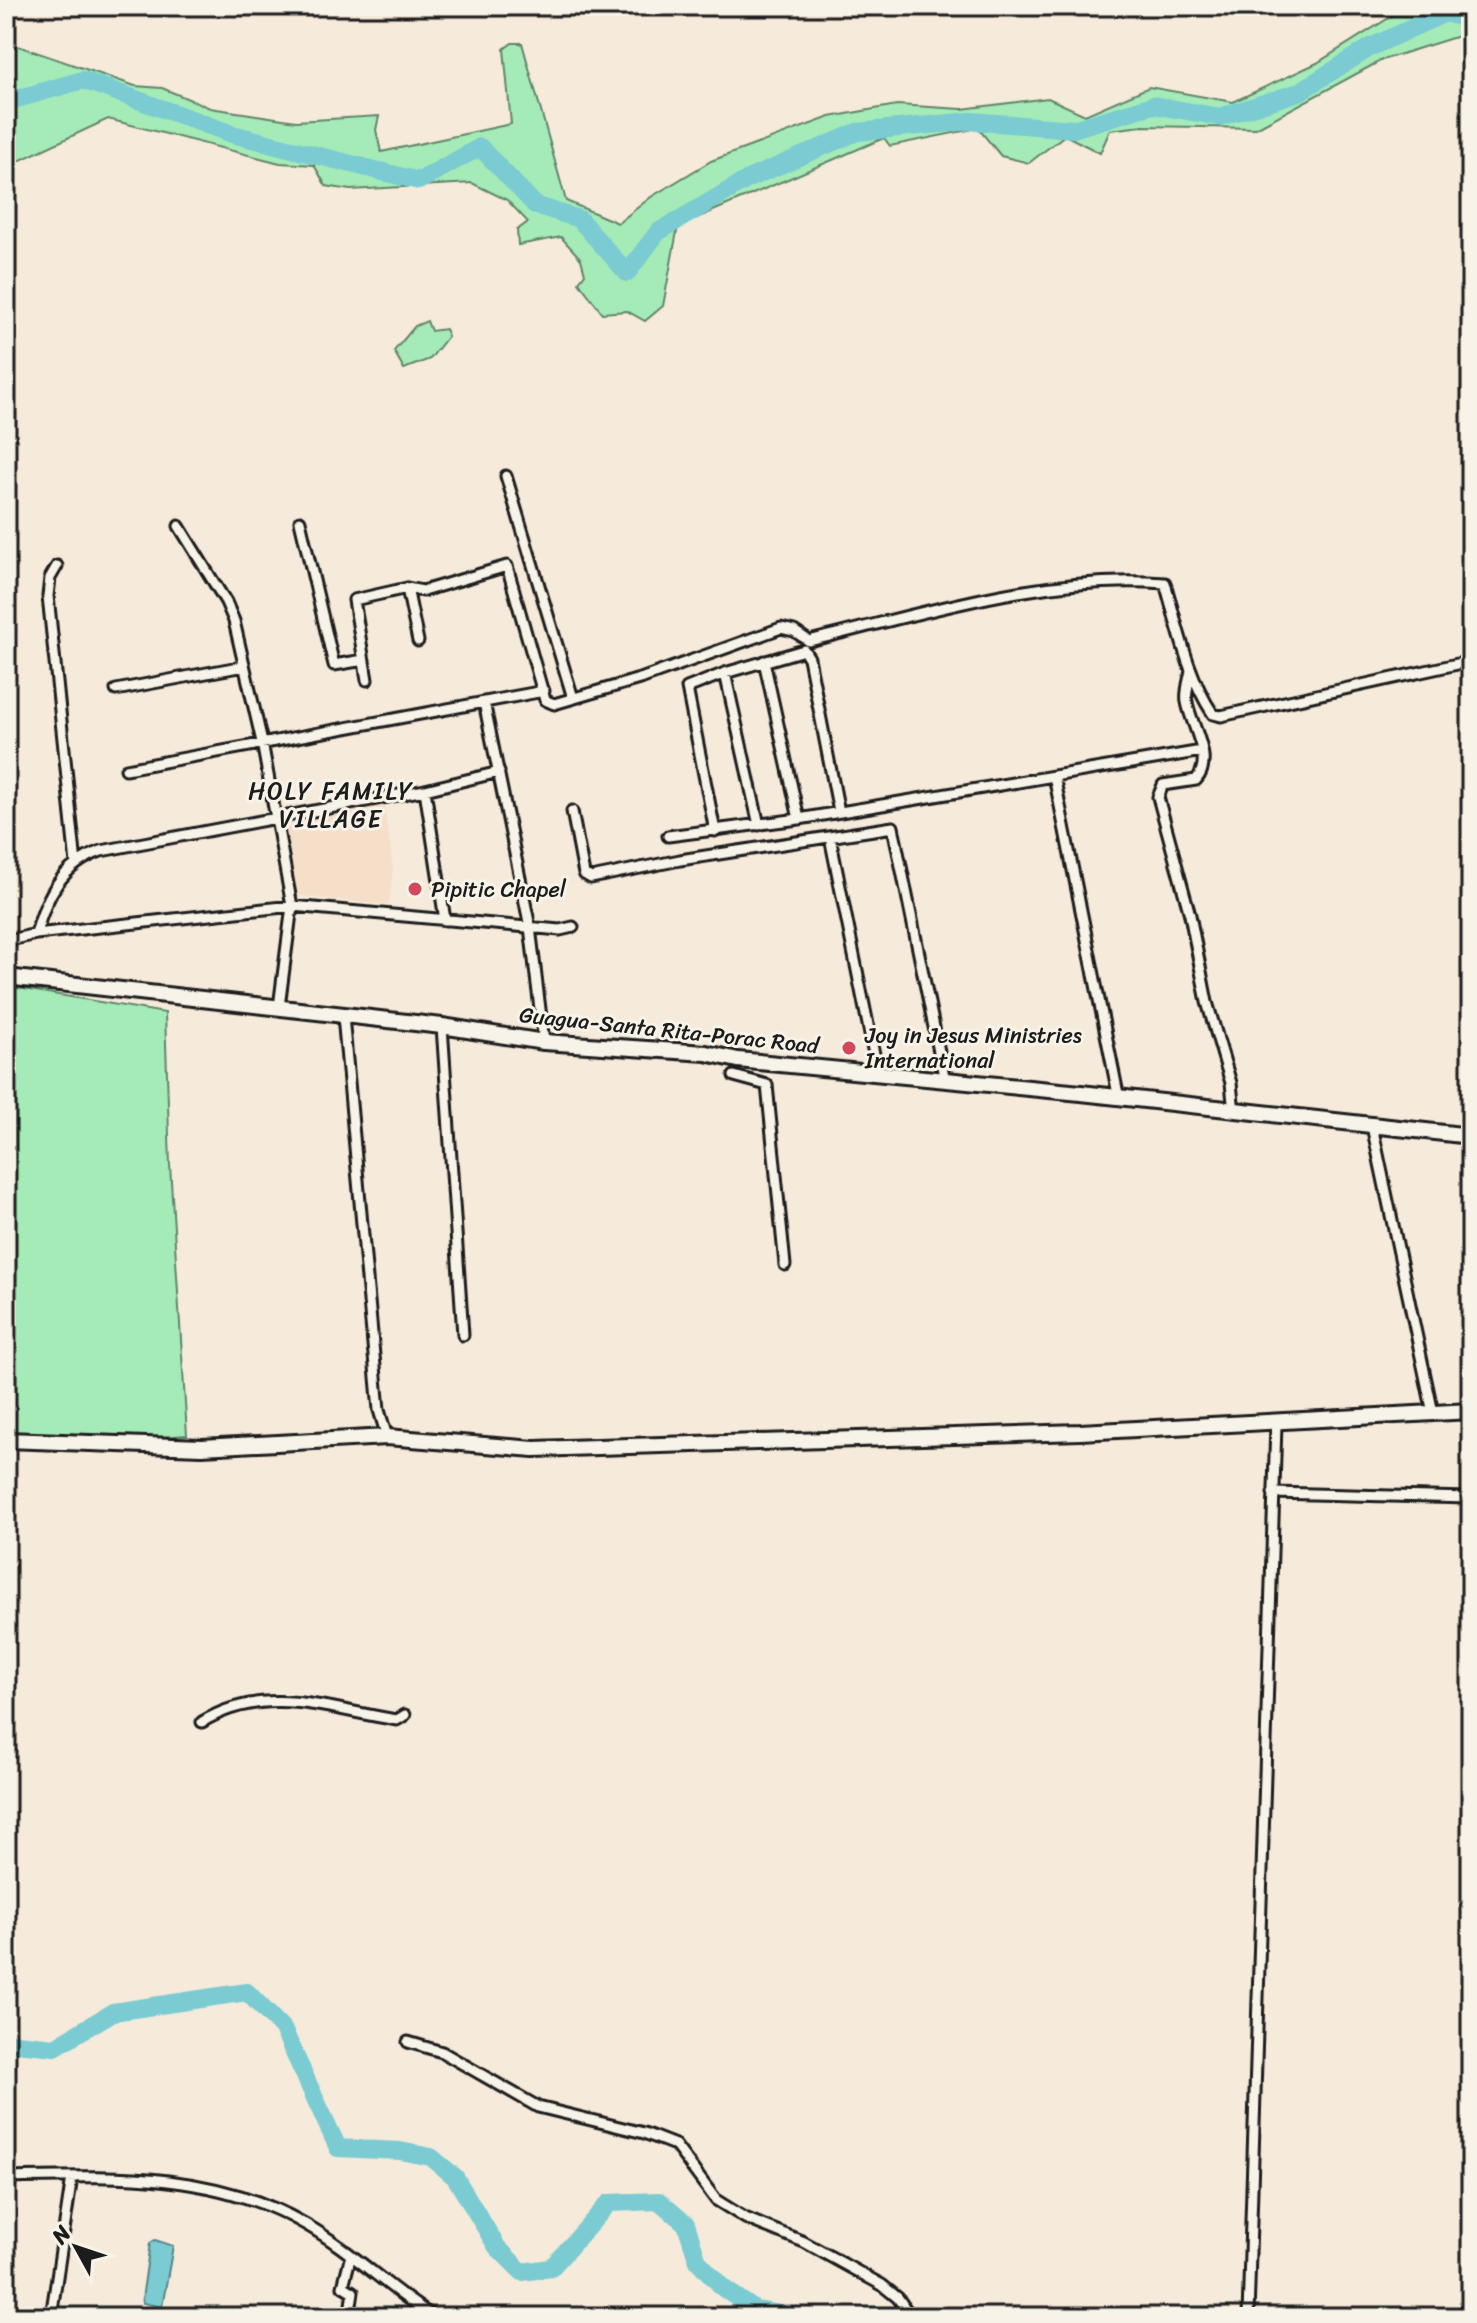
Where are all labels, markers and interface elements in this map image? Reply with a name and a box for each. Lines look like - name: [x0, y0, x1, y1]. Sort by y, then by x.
- district label: HOLY FAMILY VILLAGE: [248, 770, 414, 840]
- place label: Pipitic Chapel: [431, 870, 567, 909]
- marker: Pipitic Chapel: [406, 880, 424, 898]
- street label: Guagua-Santa Rita-Porac Road: [517, 995, 822, 1065]
- place label: Joy in Jesus Ministries International: [864, 1016, 1082, 1080]
- marker: Joy in Jesus Ministries International: [840, 1039, 858, 1057]
- north arrow: [36, 2207, 116, 2287]
- text: N: [41, 2216, 81, 2254]

